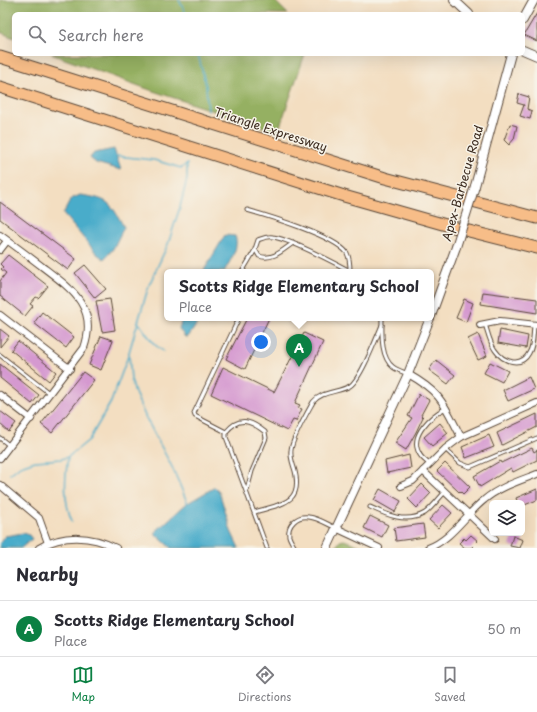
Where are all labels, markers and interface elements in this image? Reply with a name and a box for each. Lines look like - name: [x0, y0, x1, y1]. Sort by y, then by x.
- search box: [12, 12, 525, 56]
- icon: search: [26, 23, 48, 45]
- text: Search here: [58, 23, 144, 46]
- street label: Triangle Expressway: [212, 102, 330, 156]
- street label: Apex-Barbecue Road: [437, 123, 487, 243]
- popup: [164, 269, 434, 321]
- text: Scotts Ridge Elementary School: [179, 274, 419, 297]
- text: Place: [179, 297, 212, 316]
- your location: [251, 332, 271, 352]
- pin: A: [286, 334, 312, 367]
- map controls: [489, 500, 525, 536]
- button: layers: [489, 500, 525, 536]
- text: Nearby: [16, 561, 78, 587]
- text: Scotts Ridge Elementary School: [54, 608, 294, 631]
- text: A: [24, 619, 34, 638]
- text: 50 m: [487, 619, 521, 638]
- text: Place: [54, 631, 87, 650]
- tab: Map: [71, 664, 95, 705]
- tab: Directions: [238, 664, 291, 705]
- tab: Saved: [434, 664, 466, 705]

